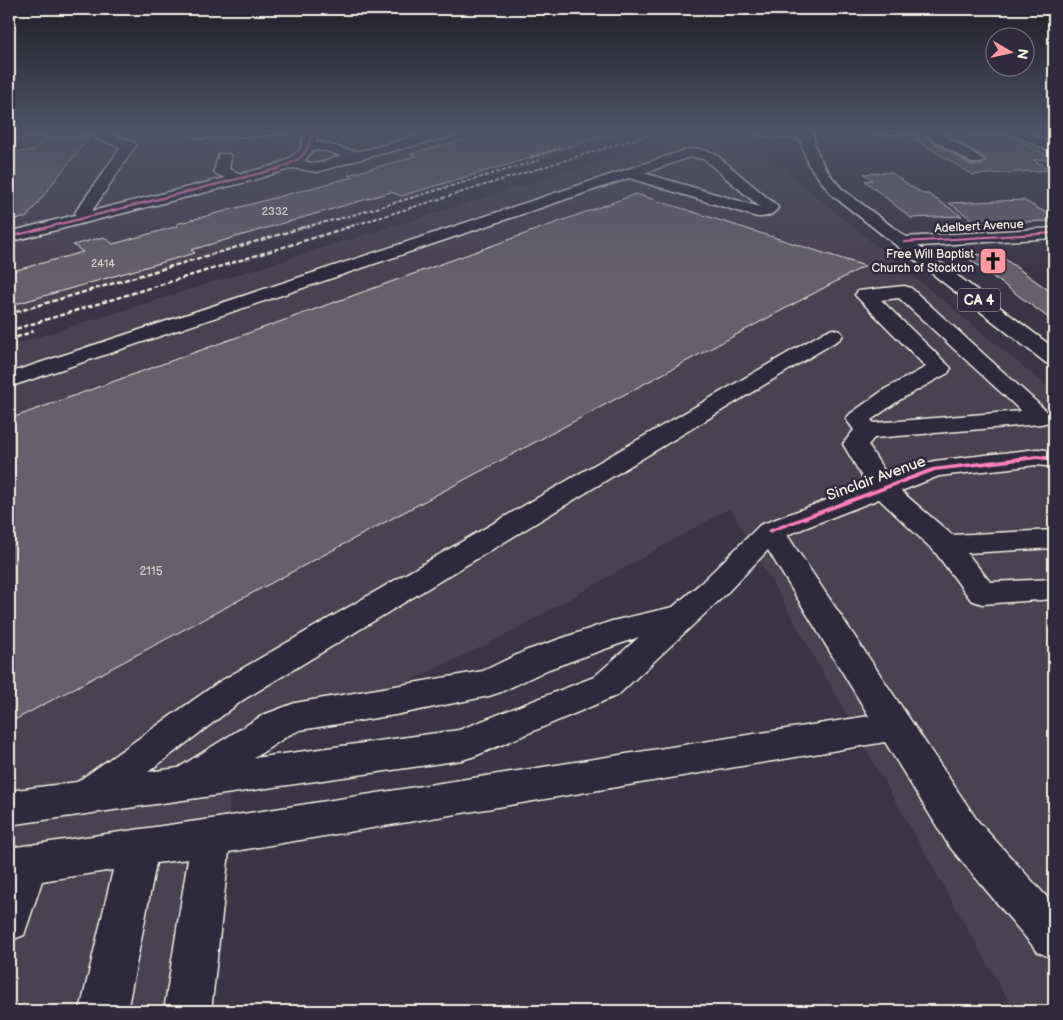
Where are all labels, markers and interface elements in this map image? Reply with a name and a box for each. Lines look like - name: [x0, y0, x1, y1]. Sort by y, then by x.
- north arrow: [986, 28, 1036, 78]
- text: N: [1013, 47, 1032, 60]
- house number: 2332: [262, 205, 289, 218]
- street label: Adelbert Avenue: [934, 217, 1024, 236]
- church icon: Free Will Baptist Church of Stockton: [978, 246, 1008, 276]
- place label: Free Will Baptist Church of Stockton: [871, 247, 974, 276]
- house number: 2414: [91, 257, 115, 270]
- road number: CA 4: [958, 288, 1000, 312]
- street label: Sinclair Avenue: [824, 452, 928, 505]
- house number: 2115: [139, 564, 163, 579]

